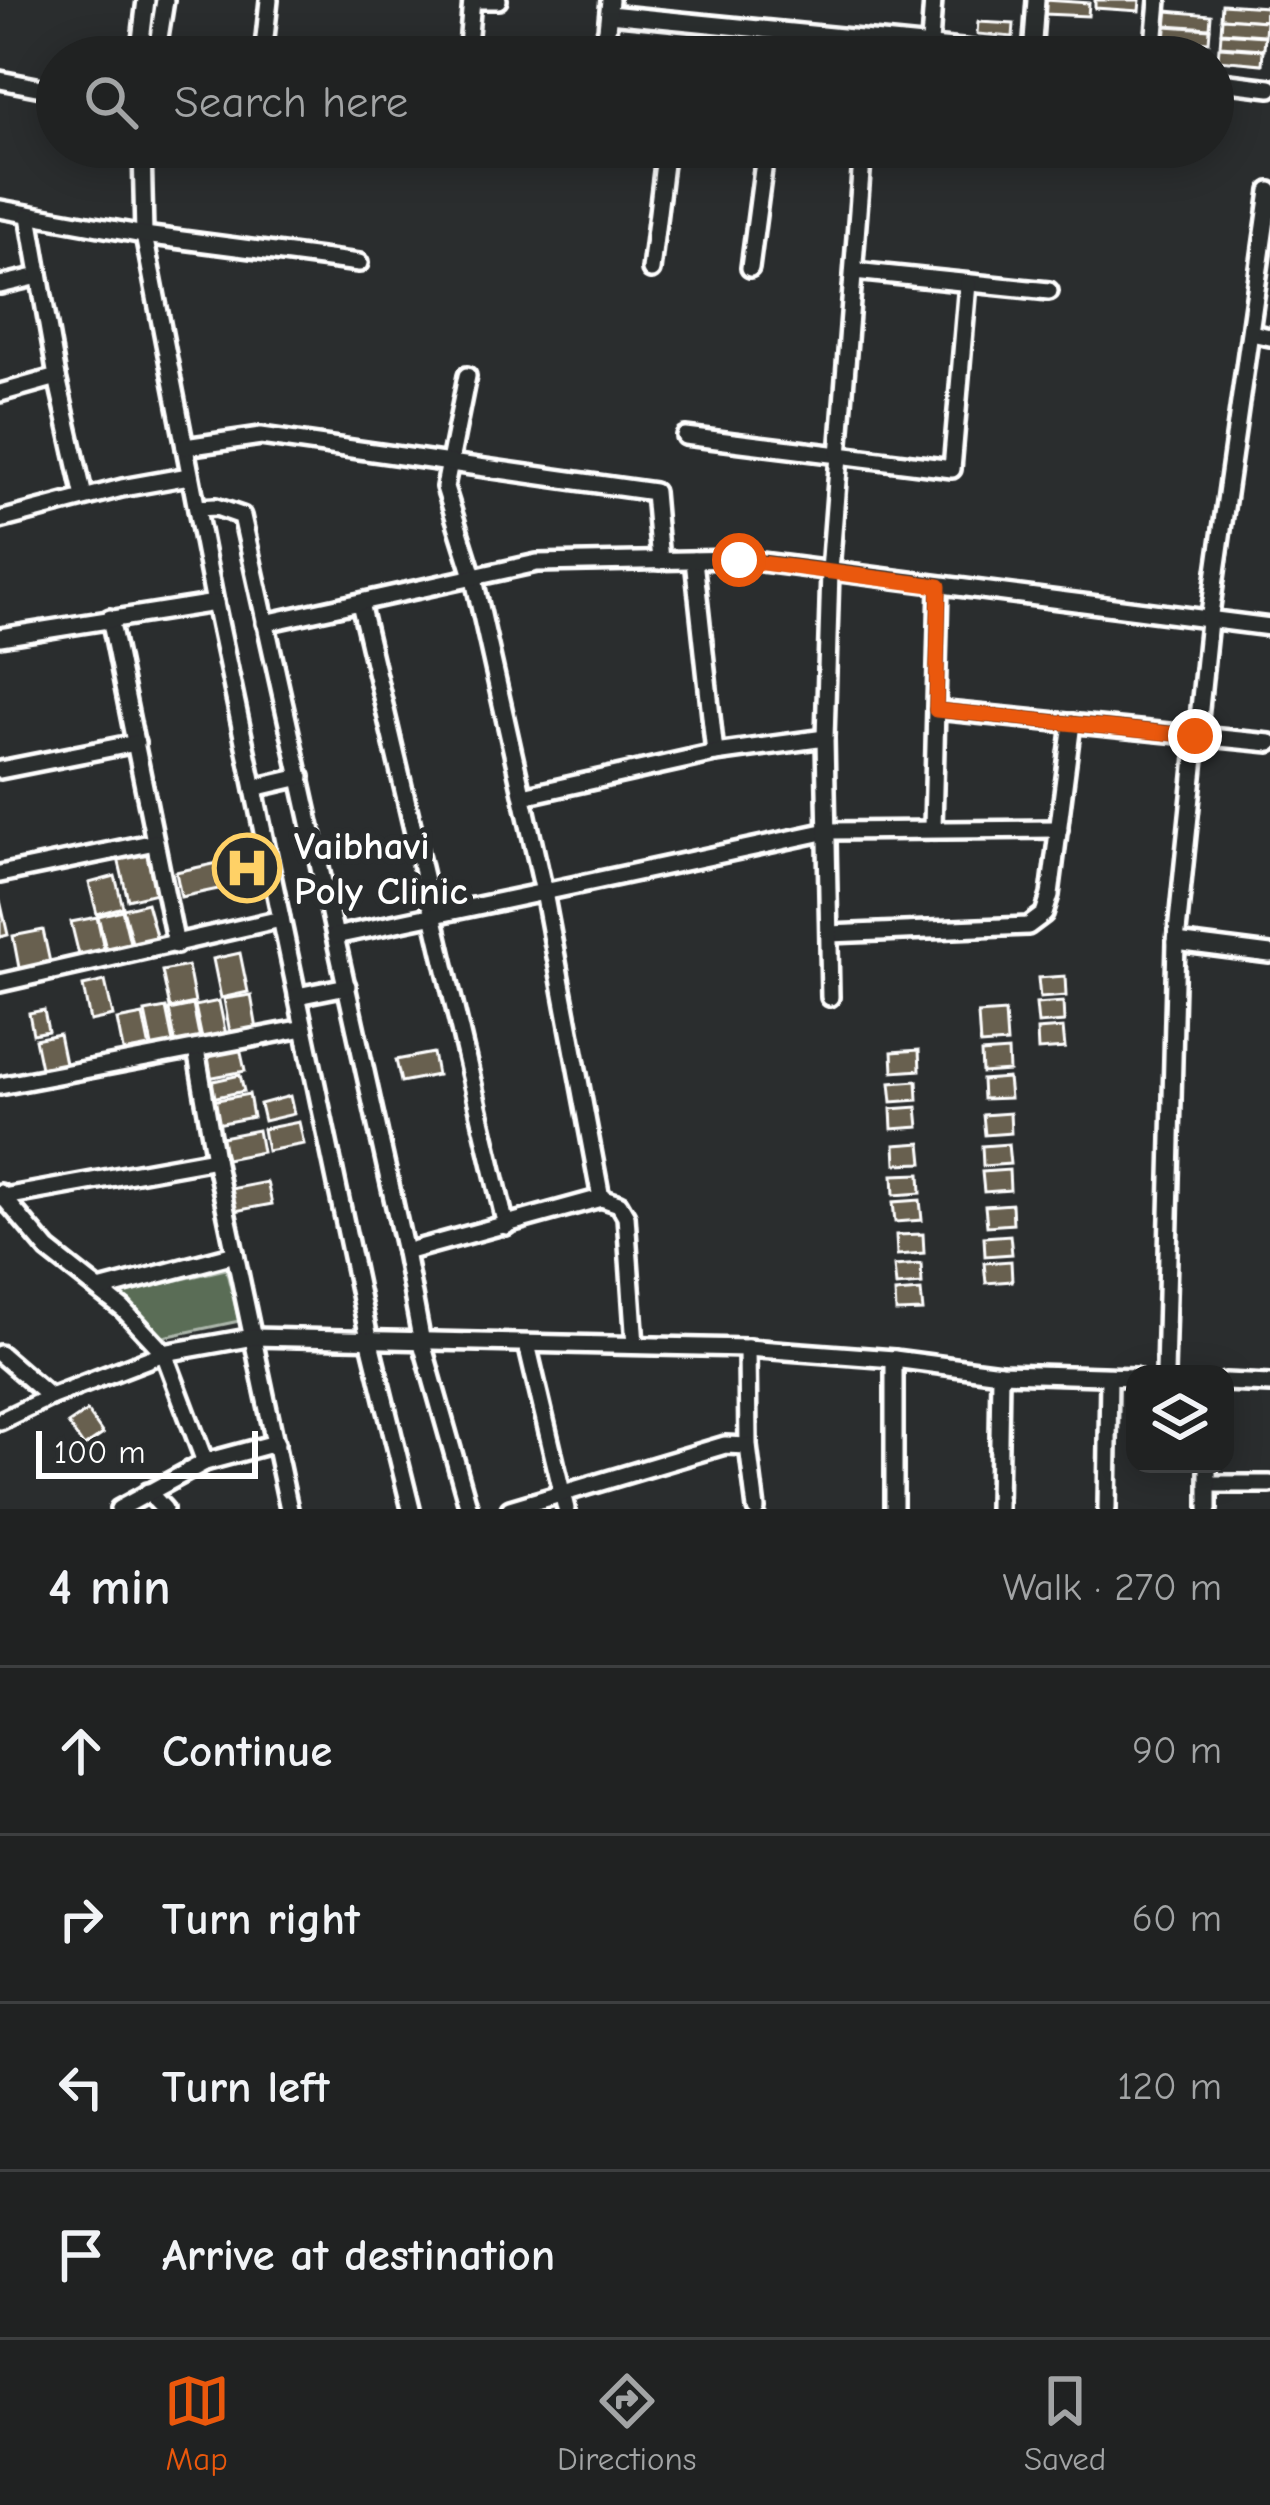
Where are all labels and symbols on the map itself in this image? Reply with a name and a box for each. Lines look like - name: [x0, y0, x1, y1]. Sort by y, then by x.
- route start: [712, 533, 766, 587]
- route end: [1168, 709, 1222, 763]
- place label: Vaibhavi Poly Clinic: [294, 824, 468, 914]
- hospital icon: Vaibhavi Poly Clinic: [212, 833, 282, 903]
- scale bar: [36, 1425, 258, 1478]

